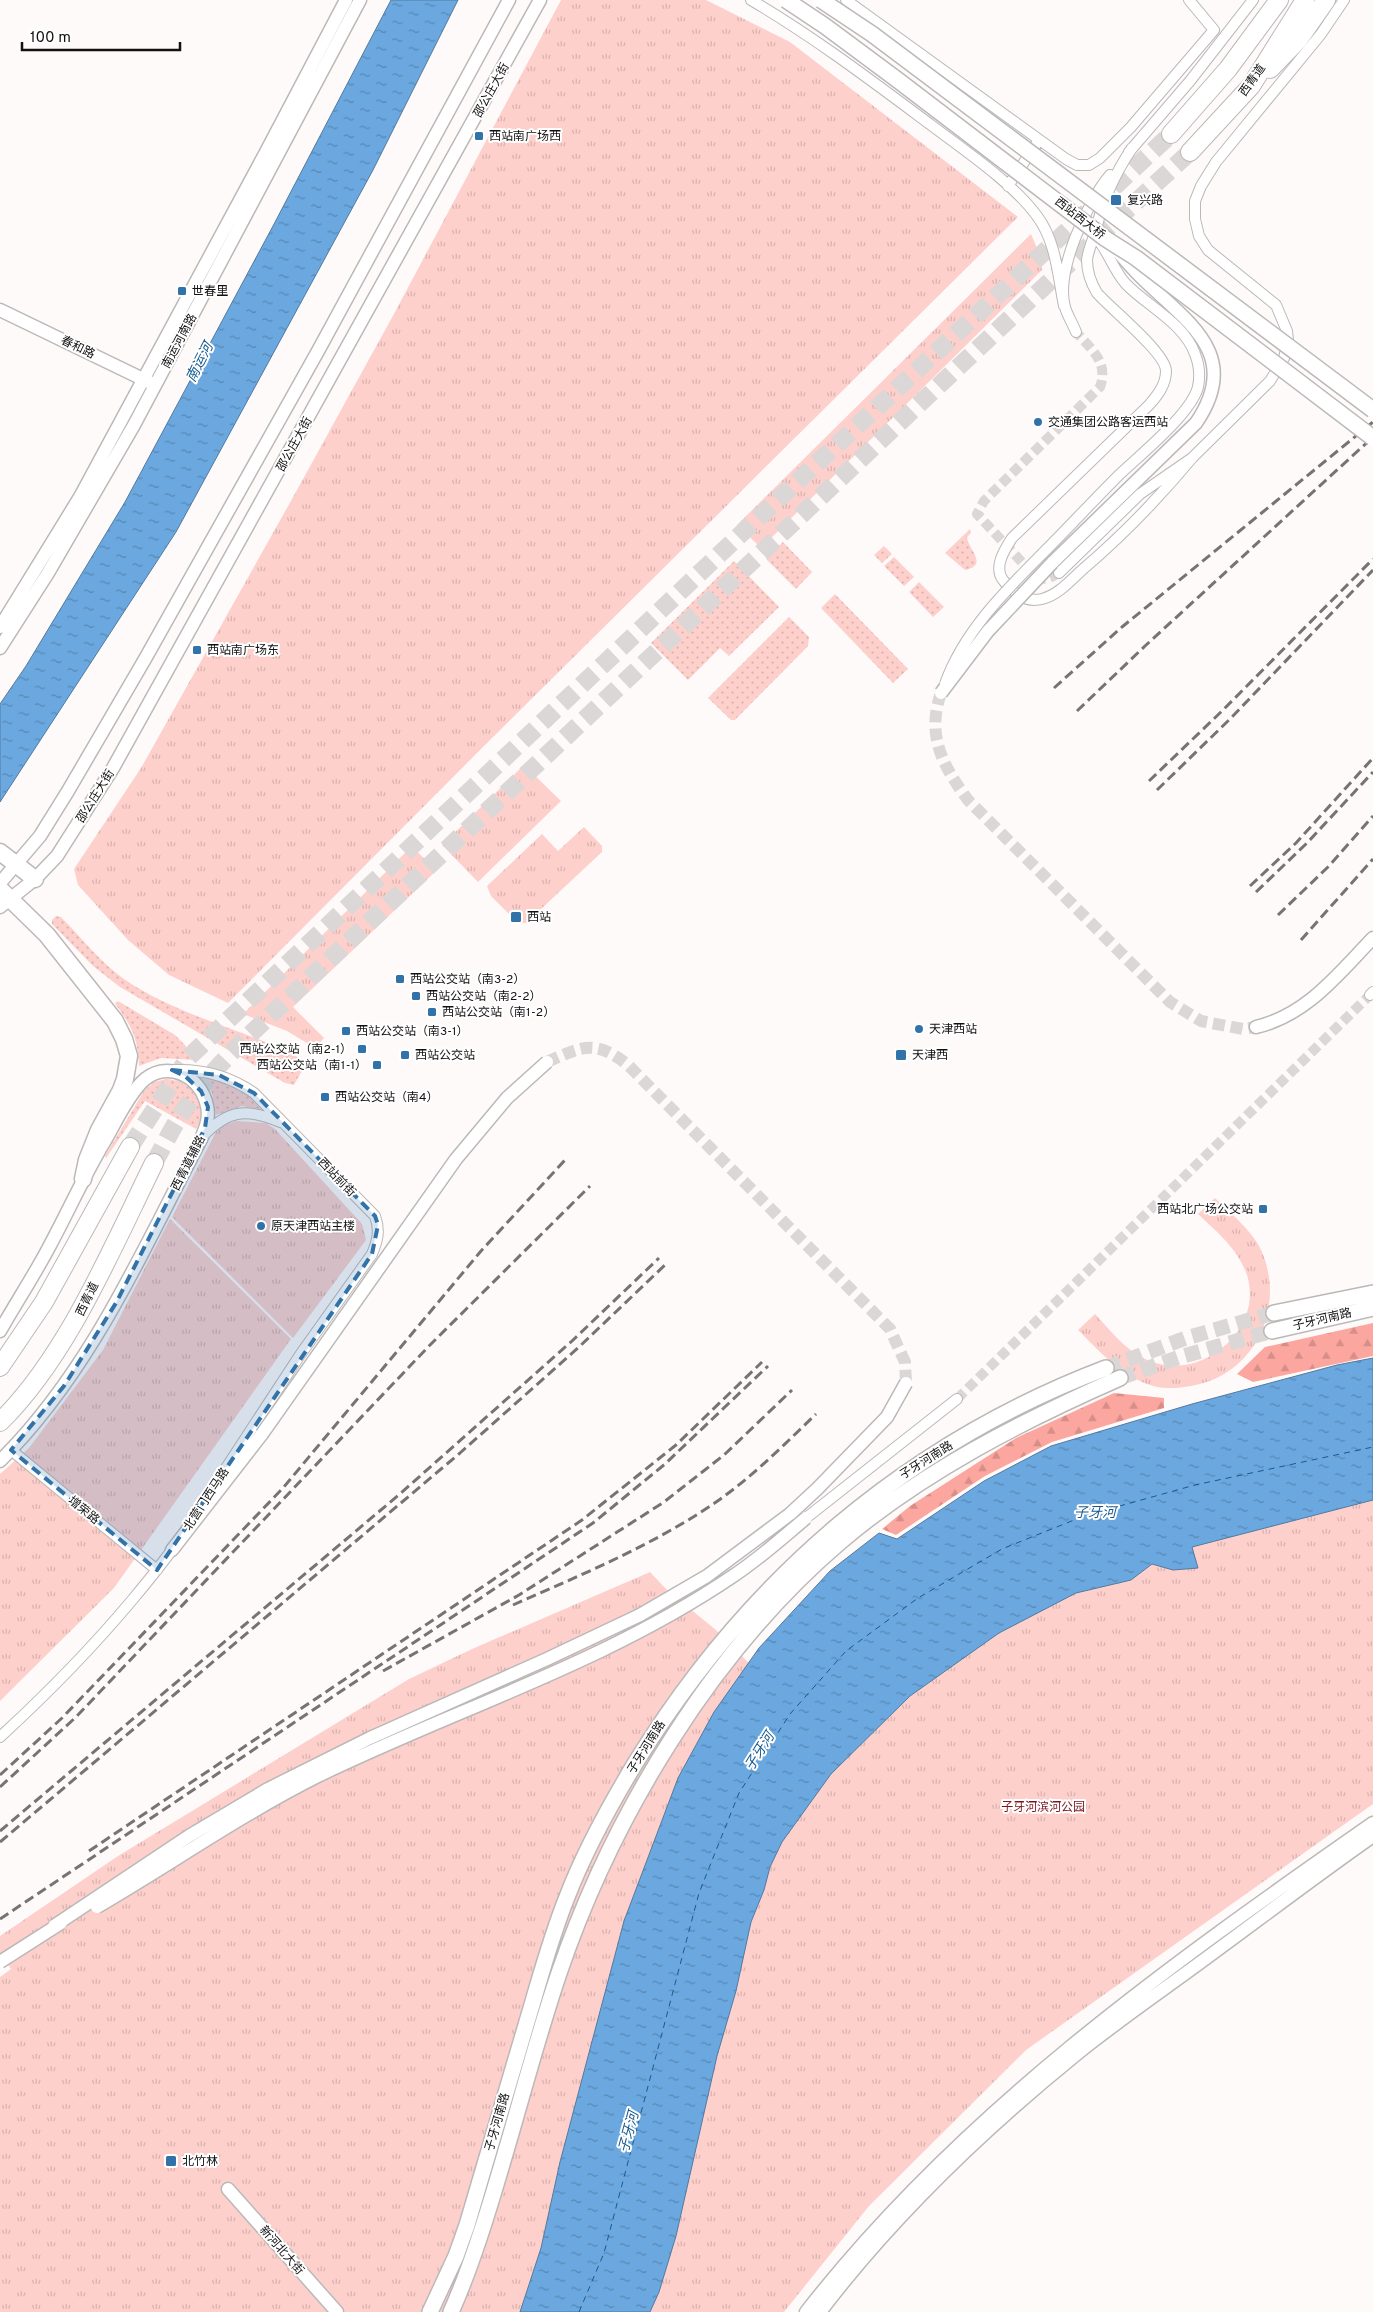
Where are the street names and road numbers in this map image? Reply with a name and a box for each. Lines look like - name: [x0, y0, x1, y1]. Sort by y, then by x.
- street label: 邵公庄大街: [470, 60, 513, 121]
- street label: 西青道: [1236, 61, 1270, 100]
- street label: 西站西大桥: [1051, 194, 1108, 244]
- street label: 南运河南路: [159, 311, 201, 372]
- street label: 春和路: [58, 333, 97, 363]
- street label: 邵公庄大街: [273, 414, 316, 475]
- street label: 邵公庄大街: [73, 767, 119, 826]
- street label: 西青道辅路: [168, 1133, 210, 1194]
- street label: 西站前街: [314, 1155, 359, 1201]
- street label: 西青道: [73, 1280, 103, 1319]
- street label: 子牙河南路: [1291, 1305, 1353, 1335]
- street label: 子牙河南路: [897, 1438, 956, 1484]
- street label: 北营门西马路: [181, 1465, 233, 1534]
- street label: 增荣路: [64, 1493, 102, 1528]
- street label: 子牙河南路: [624, 1718, 670, 1777]
- street label: 子牙河南路: [482, 2091, 514, 2153]
- street label: 新河北大街: [256, 2223, 307, 2279]

